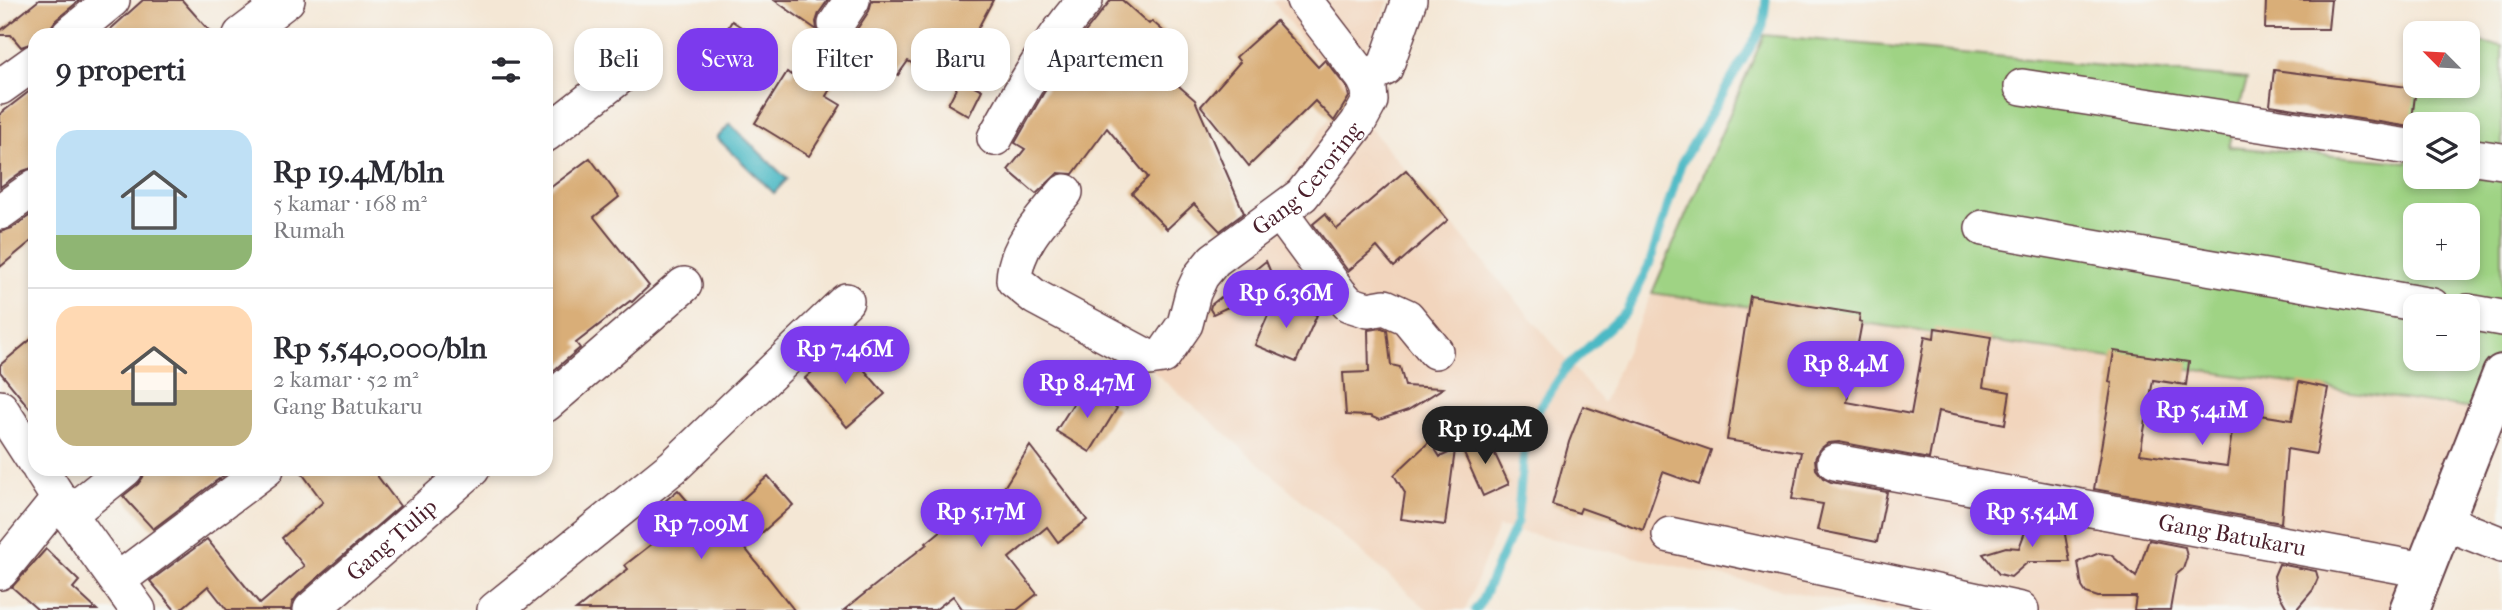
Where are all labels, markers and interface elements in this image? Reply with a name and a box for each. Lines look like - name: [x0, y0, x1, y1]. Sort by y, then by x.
- north arrow: [2403, 21, 2480, 98]
- map controls: [2403, 21, 2480, 371]
- chip: Beli: [574, 28, 663, 91]
- chip: Sewa: [677, 28, 778, 91]
- chip: Filter: [792, 28, 897, 91]
- chip: Baru: [911, 28, 1010, 91]
- chip: Apartemen: [1024, 28, 1188, 91]
- icon: filters: [487, 51, 525, 89]
- text: 9 properti: [56, 53, 186, 88]
- button: layers: [2403, 112, 2480, 189]
- street label: Gang Ceroring: [1247, 116, 1368, 241]
- text: Rp 19.4M/bln: [273, 155, 444, 190]
- icon: home: [112, 158, 196, 242]
- text: 5 kamar · 168 m²: [273, 190, 427, 217]
- button: +: [2403, 203, 2480, 280]
- text: Rumah: [273, 217, 345, 244]
- pin: Rp 6.36M: [1214, 270, 1358, 330]
- text: Rp 6.36M: [1239, 279, 1333, 306]
- button: −: [2403, 294, 2480, 371]
- pin: Rp 7.46M: [773, 326, 917, 386]
- text: Rp 5,540,000/bln: [273, 331, 487, 366]
- icon: home: [112, 334, 196, 418]
- text: Rp 7.46M: [797, 335, 893, 362]
- pin: Rp 8.4M: [1781, 342, 1911, 401]
- text: Rp 8.4M: [1803, 350, 1889, 377]
- pin: Rp 8.47M: [1015, 360, 1159, 420]
- text: 2 kamar · 52 m²: [273, 366, 419, 393]
- text: Rp 8.47M: [1039, 369, 1135, 396]
- pin: Rp 5.41M: [2130, 388, 2274, 447]
- text: Gang Batukaru: [273, 393, 423, 420]
- text: Rp 5.41M: [2156, 396, 2248, 423]
- pin: Rp 19.4M: [1413, 406, 1557, 466]
- text: Rp 19.4M: [1438, 415, 1532, 442]
- pin: Rp 5.17M: [909, 490, 1053, 549]
- pin: Rp 5.54M: [1960, 490, 2104, 549]
- street label: Gang Tulip: [341, 493, 442, 586]
- text: Rp 5.17M: [937, 498, 1025, 525]
- text: Rp 5.54M: [1986, 498, 2078, 525]
- pin: Rp 7.09M: [629, 502, 773, 561]
- street label: Gang Batukaru: [2156, 508, 2308, 562]
- text: Rp 7.09M: [653, 510, 749, 537]

